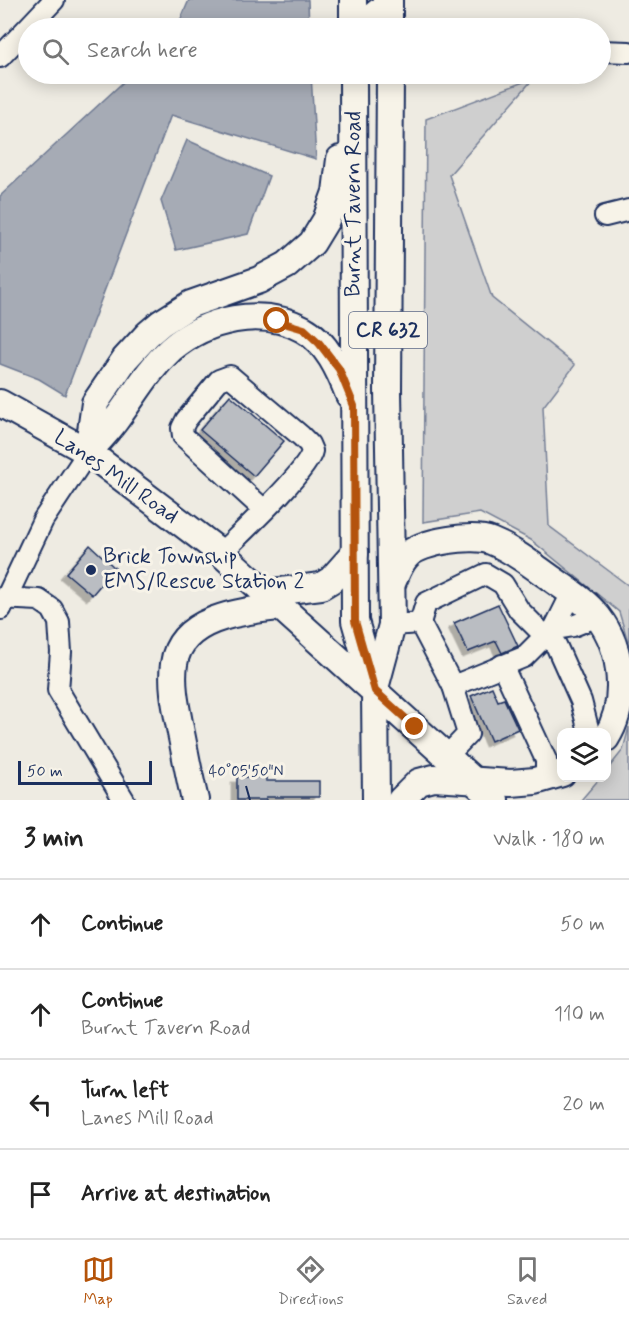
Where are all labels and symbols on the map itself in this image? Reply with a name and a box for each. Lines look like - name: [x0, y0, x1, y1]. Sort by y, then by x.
- street label: Burnt Tavern Road: [340, 111, 368, 297]
- route start: [263, 307, 289, 333]
- road number: CR 632: [349, 312, 427, 348]
- street label: Lanes Mill Road: [48, 424, 184, 530]
- place label: Brick Township EMS/Rescue Station 2: [103, 543, 305, 596]
- marker: Brick Township EMS/Rescue Station 2: [84, 563, 98, 577]
- route end: [401, 713, 427, 739]
- scale bar: [18, 758, 152, 786]
- text: 40°05'50"N: [209, 762, 283, 782]

